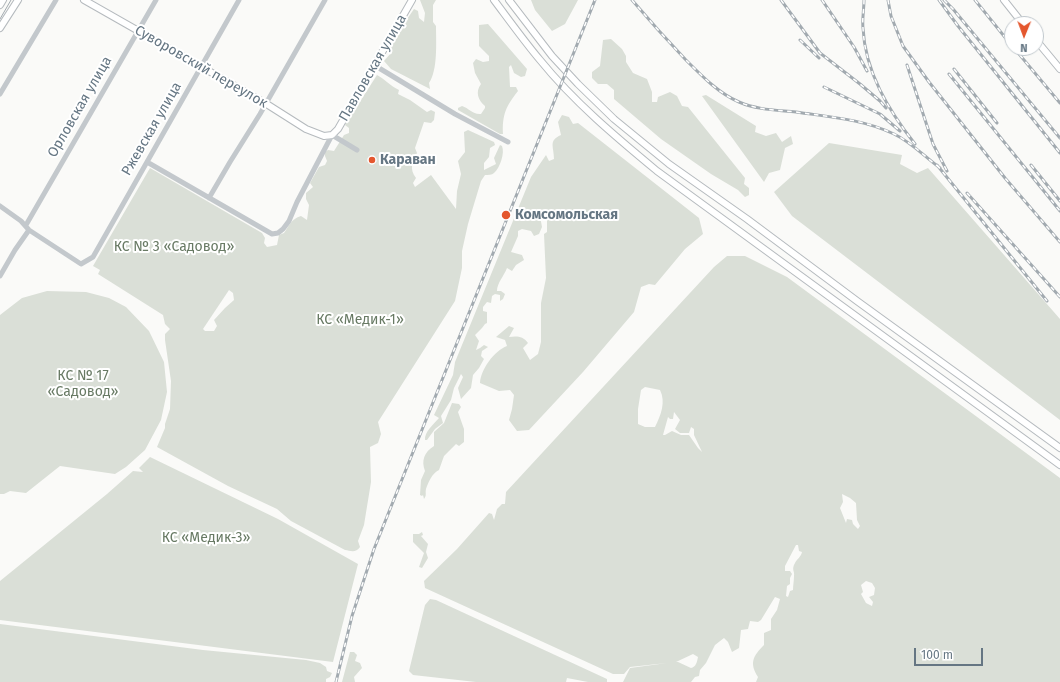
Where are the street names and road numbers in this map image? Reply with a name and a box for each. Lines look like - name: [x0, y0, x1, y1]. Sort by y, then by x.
- street label: Павловская улица: [336, 12, 410, 124]
- street label: Суворовский переулок: [131, 22, 271, 112]
- street label: Орловская улица: [44, 54, 116, 160]
- street label: Ржевская улица: [118, 79, 186, 179]

